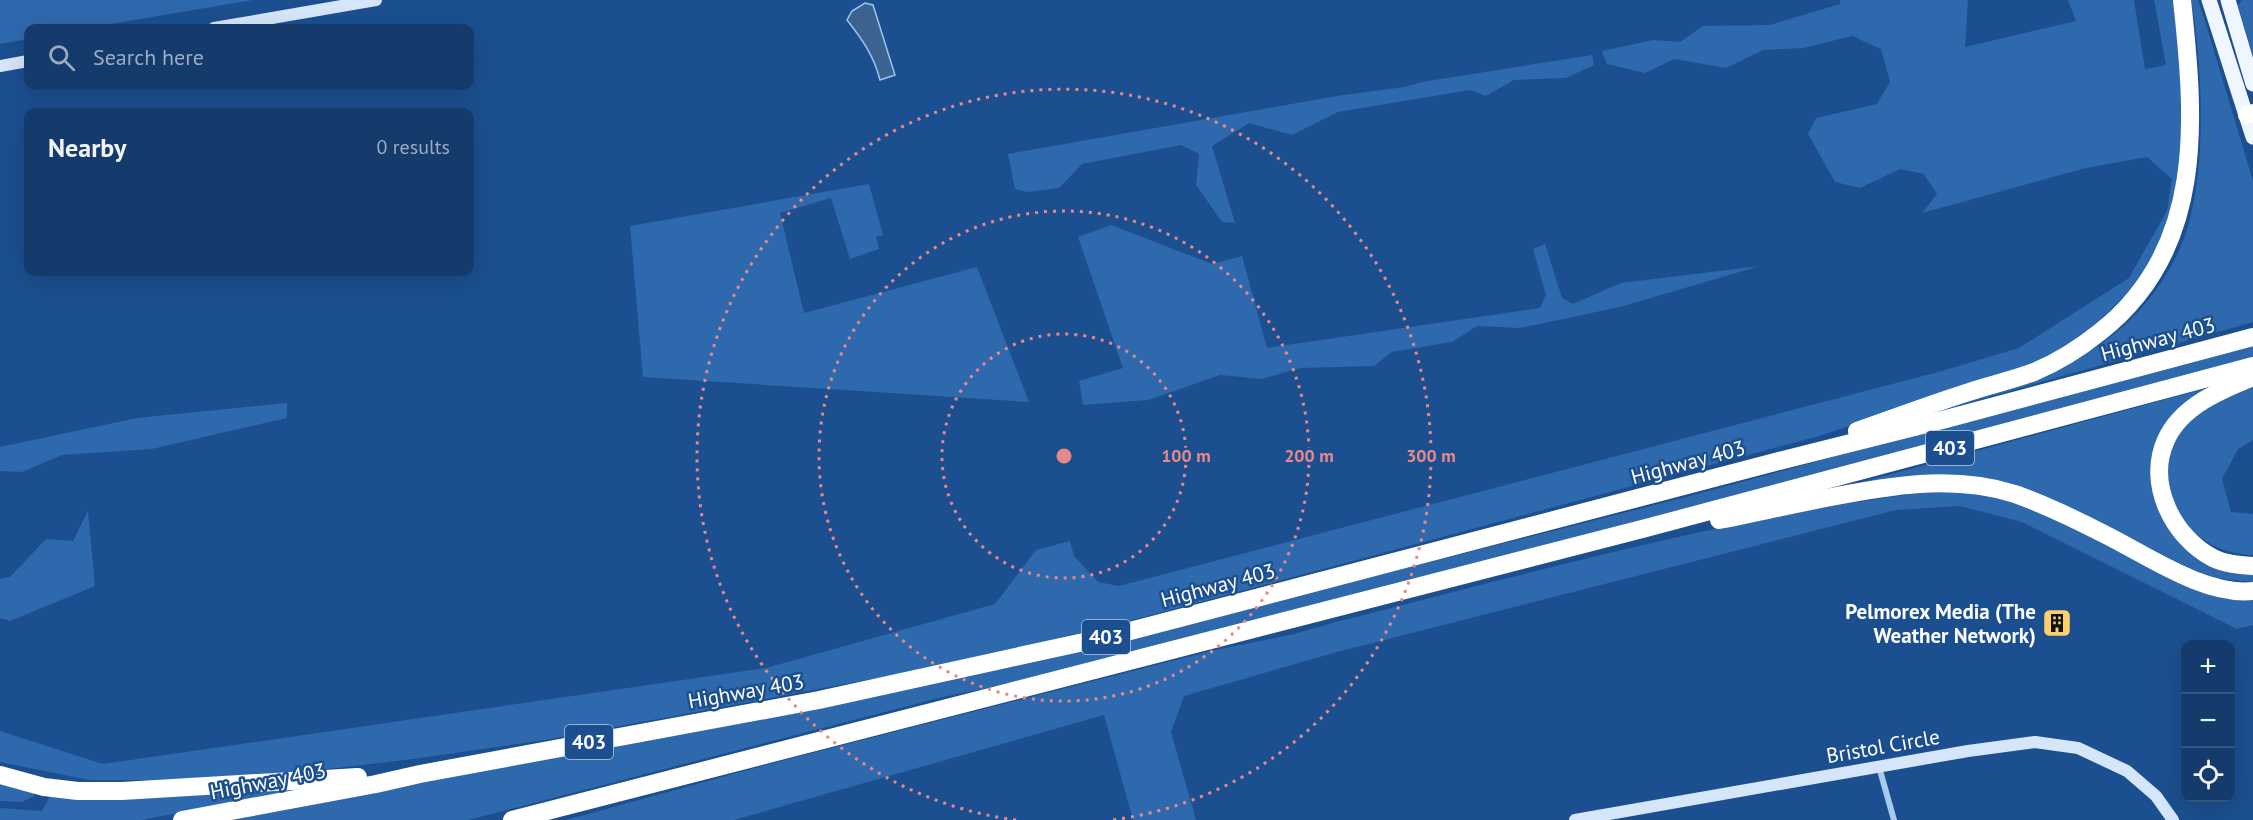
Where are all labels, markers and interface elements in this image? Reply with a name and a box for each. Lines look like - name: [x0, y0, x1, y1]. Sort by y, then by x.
- search box: [24, 24, 474, 90]
- icon: search: [45, 41, 78, 74]
- text: Search here: [93, 43, 204, 71]
- text: Nearby: [48, 131, 126, 164]
- text: 0 results: [377, 134, 450, 160]
- street label: Highway 403: [2098, 311, 2218, 367]
- road number: 403: [1926, 431, 1974, 465]
- street label: Highway 403: [1628, 434, 1748, 490]
- text: 100 m: [1161, 444, 1211, 467]
- text: 200 m: [1284, 444, 1334, 467]
- text: 300 m: [1406, 444, 1456, 467]
- centre of rings: [1054, 446, 1074, 466]
- street label: Highway 403: [1158, 557, 1278, 613]
- place label: Pelmorex Media (The Weather Network): [1845, 598, 2036, 649]
- building icon: Pelmorex Media (The Weather Network): [2041, 607, 2073, 639]
- road number: 403: [1082, 620, 1130, 654]
- map controls: [2181, 640, 2235, 802]
- button: +: [2181, 640, 2235, 694]
- street label: Highway 403: [686, 668, 806, 714]
- button: −: [2181, 694, 2235, 748]
- street label: Bristol Circle: [1824, 723, 1942, 769]
- road number: 403: [565, 725, 613, 759]
- button: locate: [2181, 748, 2235, 802]
- street label: Highway 403: [208, 757, 328, 805]

